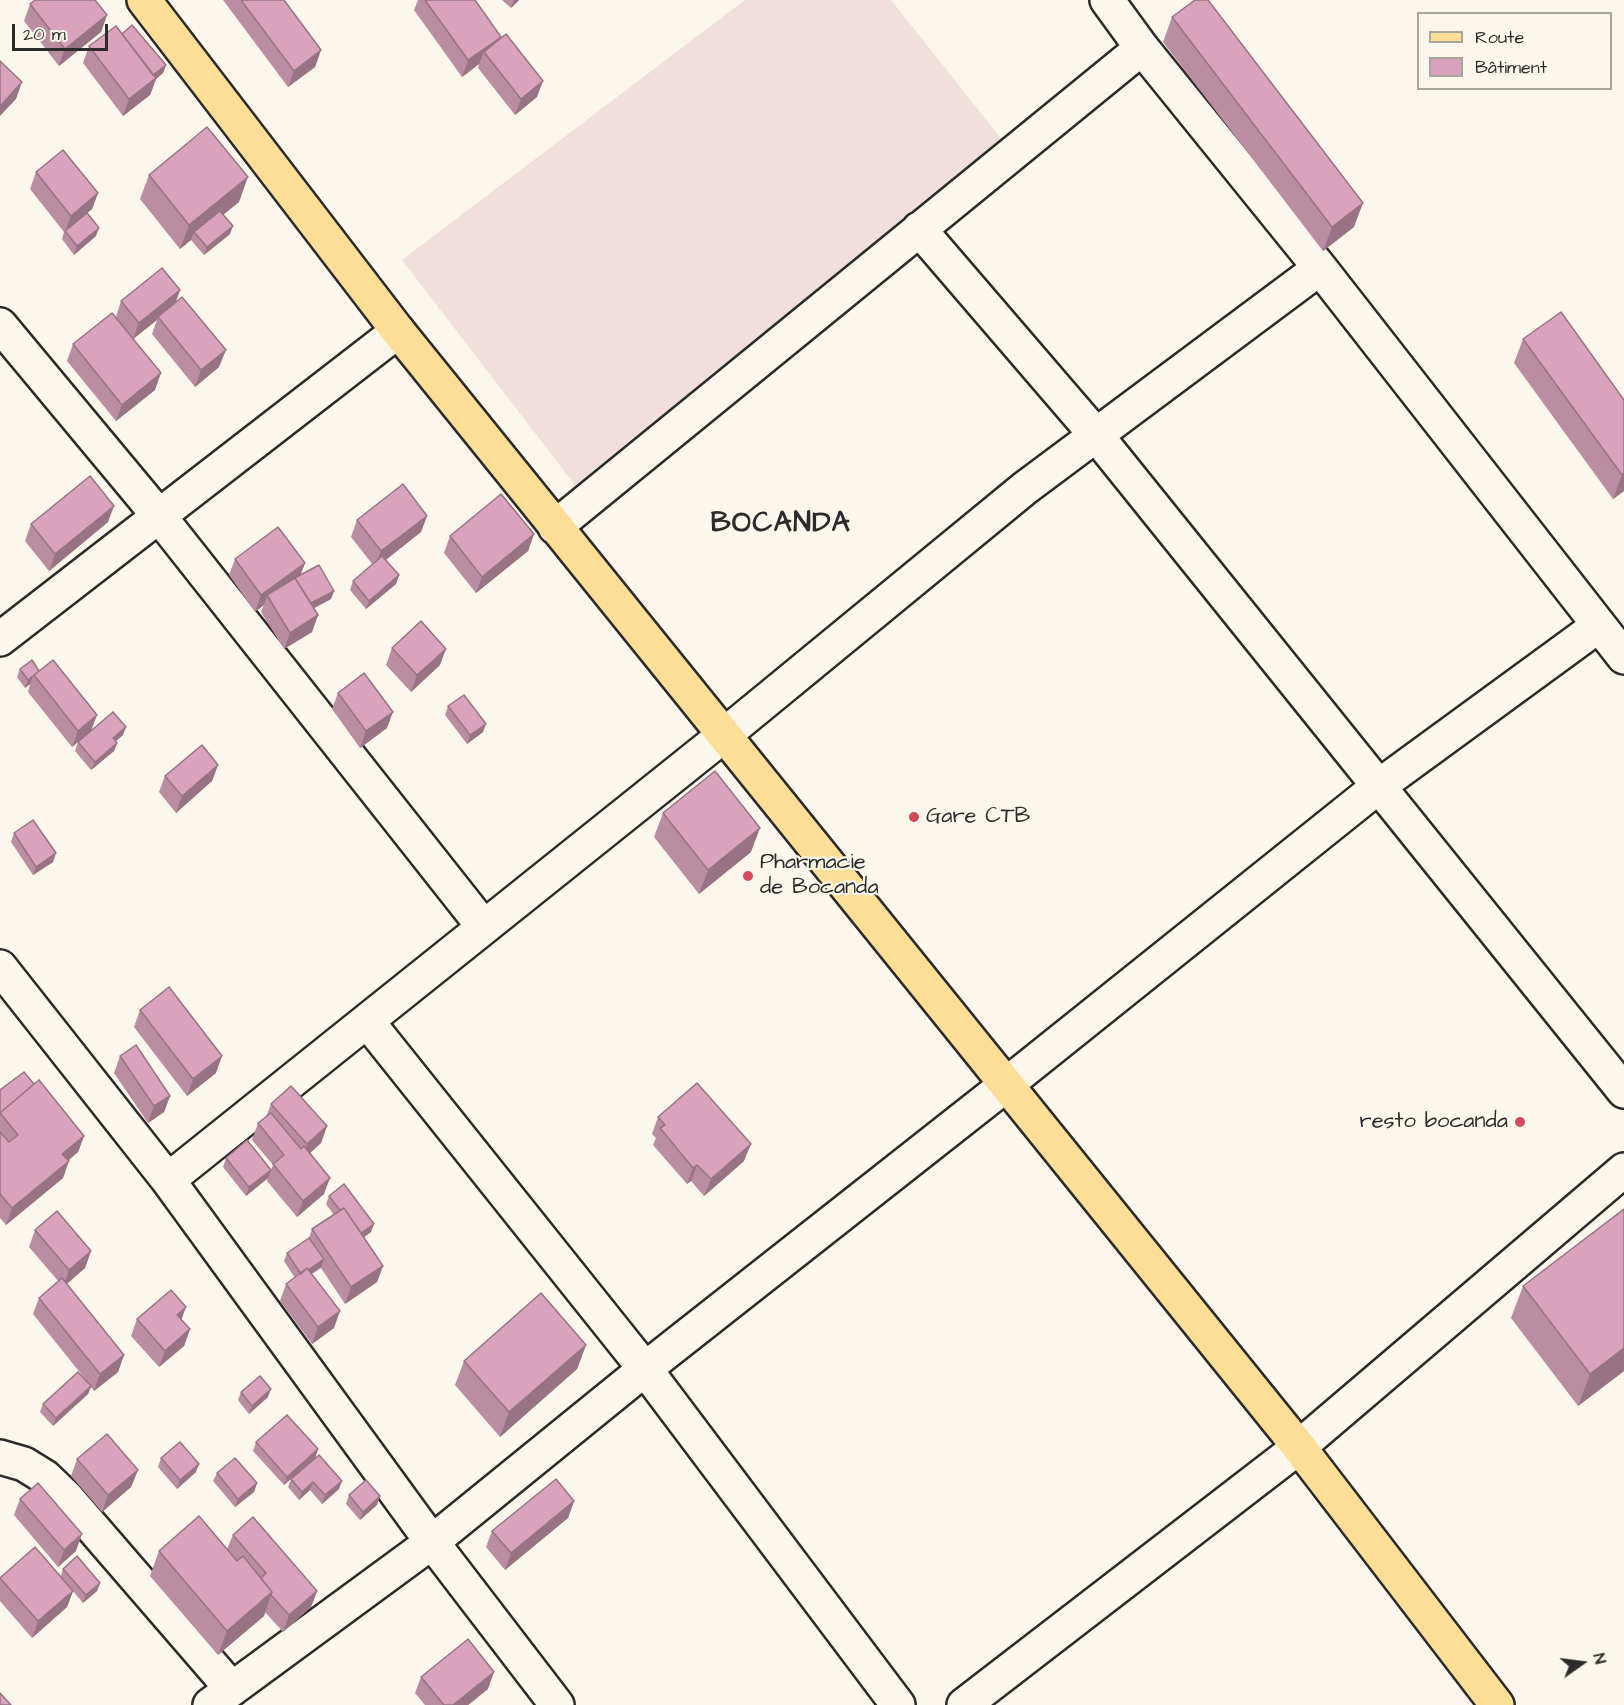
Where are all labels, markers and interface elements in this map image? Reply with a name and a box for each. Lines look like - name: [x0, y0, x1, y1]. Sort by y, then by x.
- scale bar: [15, 12, 111, 50]
- legend: [1417, 12, 1612, 90]
- text: 20 m: [23, 22, 66, 47]
- text: Route: [1475, 25, 1524, 50]
- text: Bâtiment: [1475, 55, 1547, 80]
- district label: BOCANDA: [711, 508, 851, 542]
- place label: Gare CTB: [926, 804, 1030, 830]
- marker: Gare CTB: [907, 810, 921, 824]
- place label: Pharmacie de Bocanda: [760, 850, 879, 902]
- marker: Pharmacie de Bocanda: [741, 869, 755, 883]
- place label: resto bocanda: [1360, 1109, 1508, 1135]
- marker: resto bocanda: [1513, 1115, 1527, 1129]
- north arrow: [1552, 1633, 1612, 1693]
- text: N: [1588, 1651, 1611, 1666]

